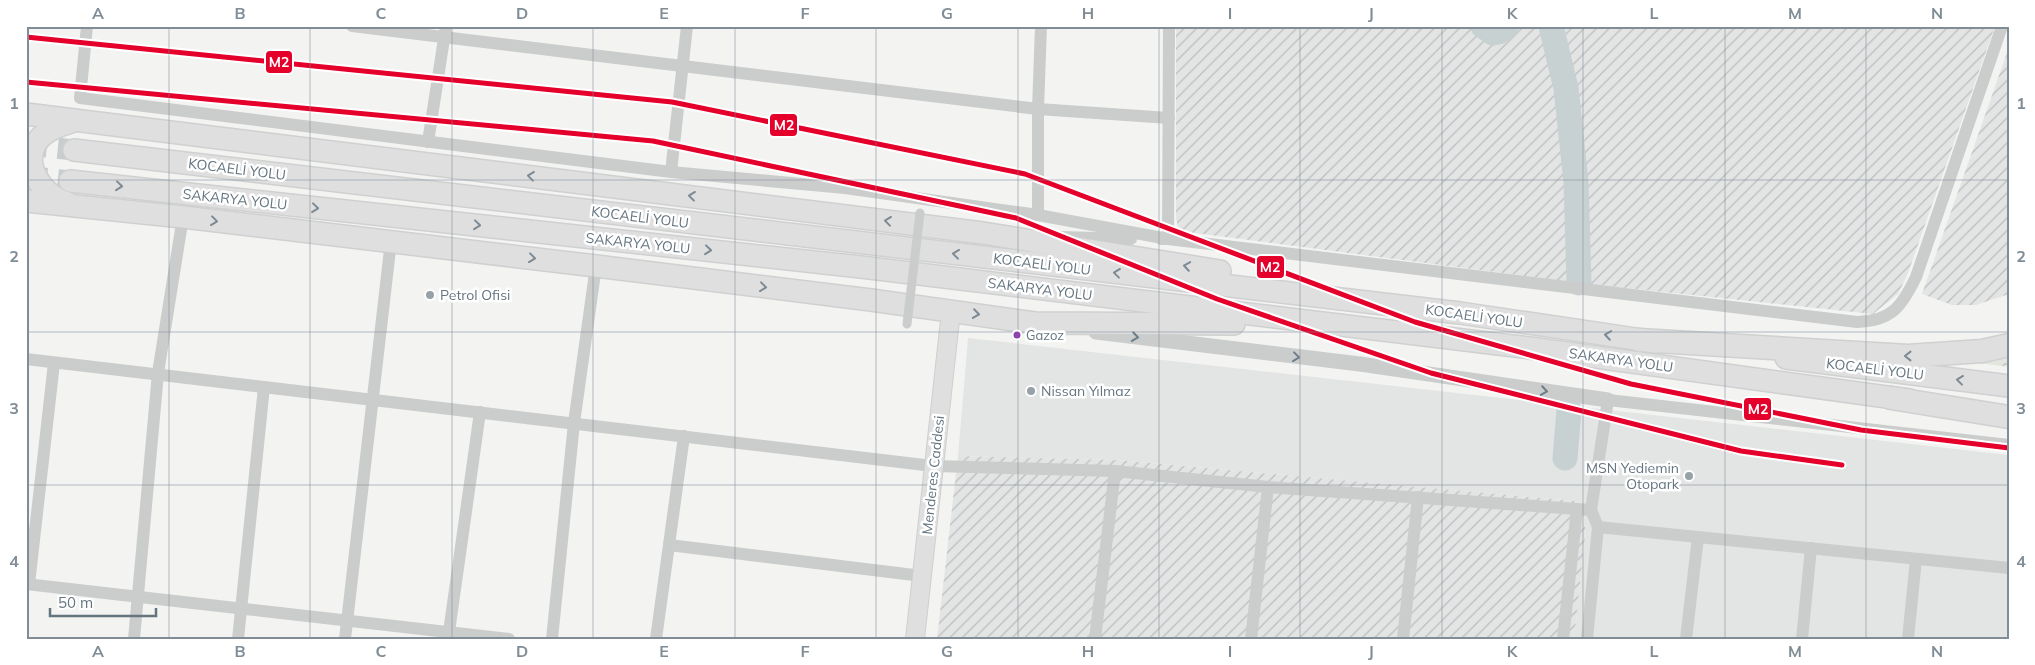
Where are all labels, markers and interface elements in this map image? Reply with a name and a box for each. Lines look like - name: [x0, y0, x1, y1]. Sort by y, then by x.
- text: A: [92, 3, 104, 23]
- text: B: [234, 3, 246, 23]
- text: C: [376, 3, 387, 23]
- text: D: [516, 3, 528, 23]
- text: E: [659, 3, 669, 23]
- text: F: [800, 3, 810, 23]
- text: G: [941, 3, 953, 23]
- text: H: [1082, 3, 1094, 23]
- text: I: [1228, 3, 1232, 23]
- text: J: [1368, 3, 1374, 23]
- text: K: [1507, 3, 1519, 23]
- text: L: [1650, 3, 1659, 23]
- text: M: [1788, 3, 1802, 23]
- text: N: [1931, 3, 1943, 23]
- line badge: M2: [265, 50, 293, 74]
- text: M2: [269, 53, 289, 71]
- text: 1: [9, 93, 19, 113]
- text: 1: [2016, 93, 2026, 113]
- line badge: M2: [769, 113, 798, 137]
- text: M2: [774, 116, 794, 134]
- street label: KOCAELİ YOLU: [187, 154, 287, 184]
- one-way arrow: [527, 171, 535, 182]
- one-way arrow: [115, 180, 123, 191]
- street label: SAKARYA YOLU: [182, 185, 288, 213]
- one-way arrow: [688, 191, 696, 202]
- one-way arrow: [311, 202, 319, 213]
- street label: KOCAELİ YOLU: [590, 202, 690, 232]
- one-way arrow: [210, 215, 218, 226]
- one-way arrow: [884, 216, 892, 227]
- one-way arrow: [473, 219, 481, 230]
- street label: SAKARYA YOLU: [585, 229, 691, 257]
- one-way arrow: [704, 244, 712, 255]
- text: 2: [9, 246, 19, 266]
- text: 2: [2016, 246, 2026, 266]
- one-way arrow: [952, 249, 960, 260]
- street label: KOCAELİ YOLU: [992, 249, 1092, 279]
- one-way arrow: [528, 252, 536, 263]
- line badge: M2: [1256, 255, 1285, 279]
- text: M2: [1260, 258, 1280, 276]
- one-way arrow: [1183, 261, 1192, 271]
- one-way arrow: [1113, 268, 1121, 279]
- street label: SAKARYA YOLU: [987, 274, 1093, 304]
- one-way arrow: [758, 281, 767, 291]
- place label: Petrol Ofisi: [440, 286, 510, 304]
- marker: Petrol Ofisi: [424, 289, 436, 301]
- street label: KOCAELİ YOLU: [1424, 300, 1524, 332]
- one-way arrow: [971, 309, 980, 319]
- place label: Gazoz: [1026, 327, 1064, 343]
- marker: Gazoz: [1012, 330, 1022, 340]
- one-way arrow: [1604, 330, 1612, 341]
- one-way arrow: [1132, 331, 1140, 342]
- street label: SAKARYA YOLU: [1568, 344, 1674, 376]
- one-way arrow: [1293, 351, 1301, 362]
- one-way arrow: [1904, 351, 1912, 361]
- street label: KOCAELİ YOLU: [1825, 354, 1925, 384]
- one-way arrow: [1956, 375, 1964, 386]
- place label: Nissan Yılmaz: [1041, 382, 1131, 400]
- marker: Nissan Yılmaz: [1025, 385, 1037, 397]
- one-way arrow: [1540, 386, 1548, 396]
- line badge: M2: [1743, 397, 1772, 421]
- text: 3: [9, 398, 19, 418]
- text: 3: [2016, 398, 2026, 418]
- text: M2: [1748, 400, 1768, 418]
- street label: Menderes Caddesi: [918, 415, 948, 535]
- place label: MSN Yediemin Otopark: [1586, 459, 1680, 493]
- marker: MSN Yediemin Otopark: [1683, 470, 1695, 482]
- text: 4: [9, 551, 19, 571]
- text: 4: [2016, 551, 2026, 571]
- scale bar: [50, 585, 156, 617]
- text: 50 m: [58, 593, 93, 612]
- text: A: [92, 641, 104, 661]
- text: B: [234, 641, 246, 661]
- text: C: [376, 641, 387, 661]
- text: D: [516, 641, 528, 661]
- text: E: [659, 641, 669, 661]
- text: F: [800, 641, 810, 661]
- text: G: [941, 641, 953, 661]
- text: H: [1082, 641, 1094, 661]
- text: I: [1228, 641, 1232, 661]
- text: J: [1368, 641, 1374, 661]
- text: K: [1507, 641, 1519, 661]
- text: L: [1650, 641, 1659, 661]
- text: M: [1788, 641, 1802, 661]
- text: N: [1931, 641, 1943, 661]

